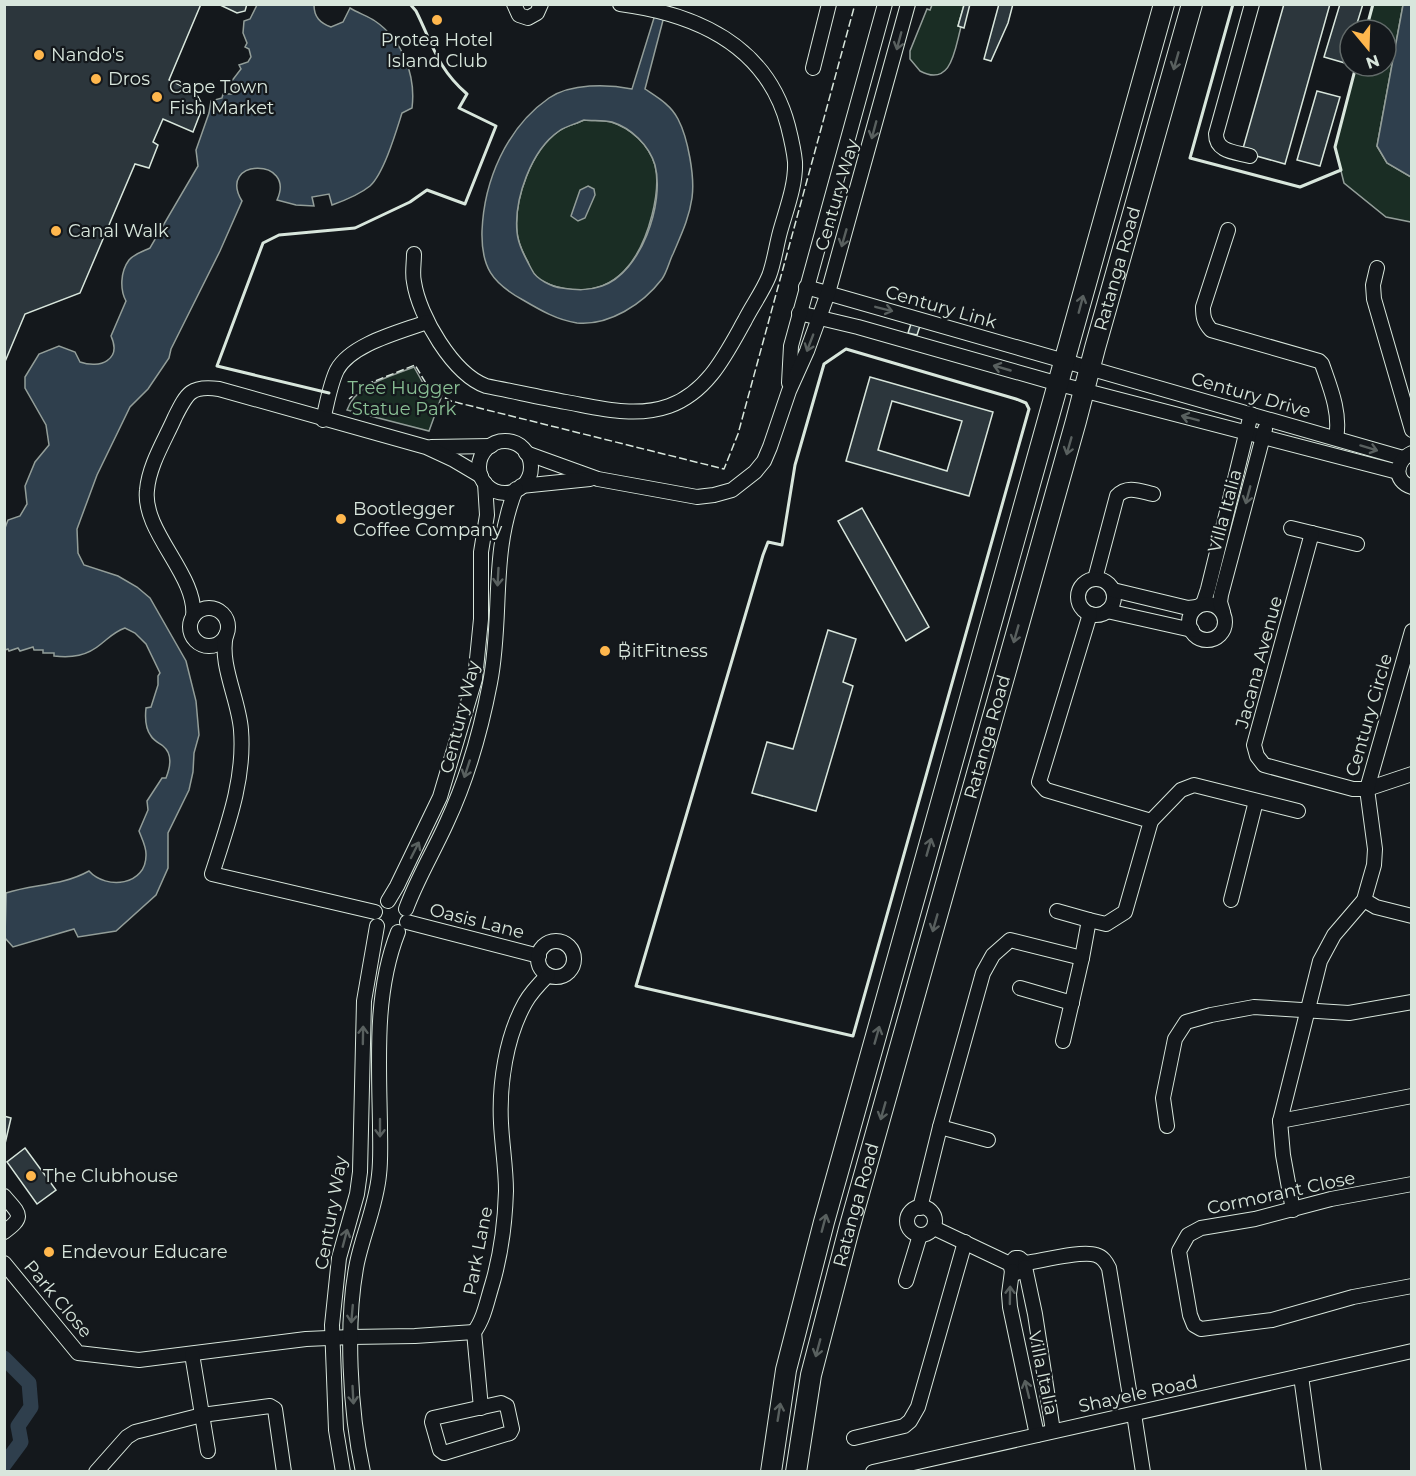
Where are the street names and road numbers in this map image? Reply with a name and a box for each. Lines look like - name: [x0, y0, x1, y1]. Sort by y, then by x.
- street label: Century Way: [811, 136, 864, 253]
- street label: Ratanga Road: [1089, 204, 1145, 333]
- street label: Century Link: [883, 281, 999, 333]
- street label: Century Drive: [1189, 367, 1314, 423]
- street label: Villa Italia: [1203, 467, 1247, 555]
- street label: Jacana Avenue: [1231, 593, 1287, 731]
- street label: Century Circle: [1341, 651, 1397, 779]
- street label: Century Way: [435, 658, 485, 776]
- street label: Ratanga Road: [959, 672, 1015, 802]
- street label: Oasis Lane: [427, 899, 527, 943]
- street label: Ratanga Road: [829, 1140, 884, 1270]
- street label: Century Way: [310, 1154, 352, 1272]
- street label: Cormorant Close: [1205, 1167, 1357, 1219]
- street label: Park Lane: [459, 1205, 497, 1297]
- street label: Park Close: [19, 1256, 97, 1342]
- street label: Villa Italia: [1023, 1329, 1063, 1417]
- street label: Shayele Road: [1076, 1371, 1200, 1417]

